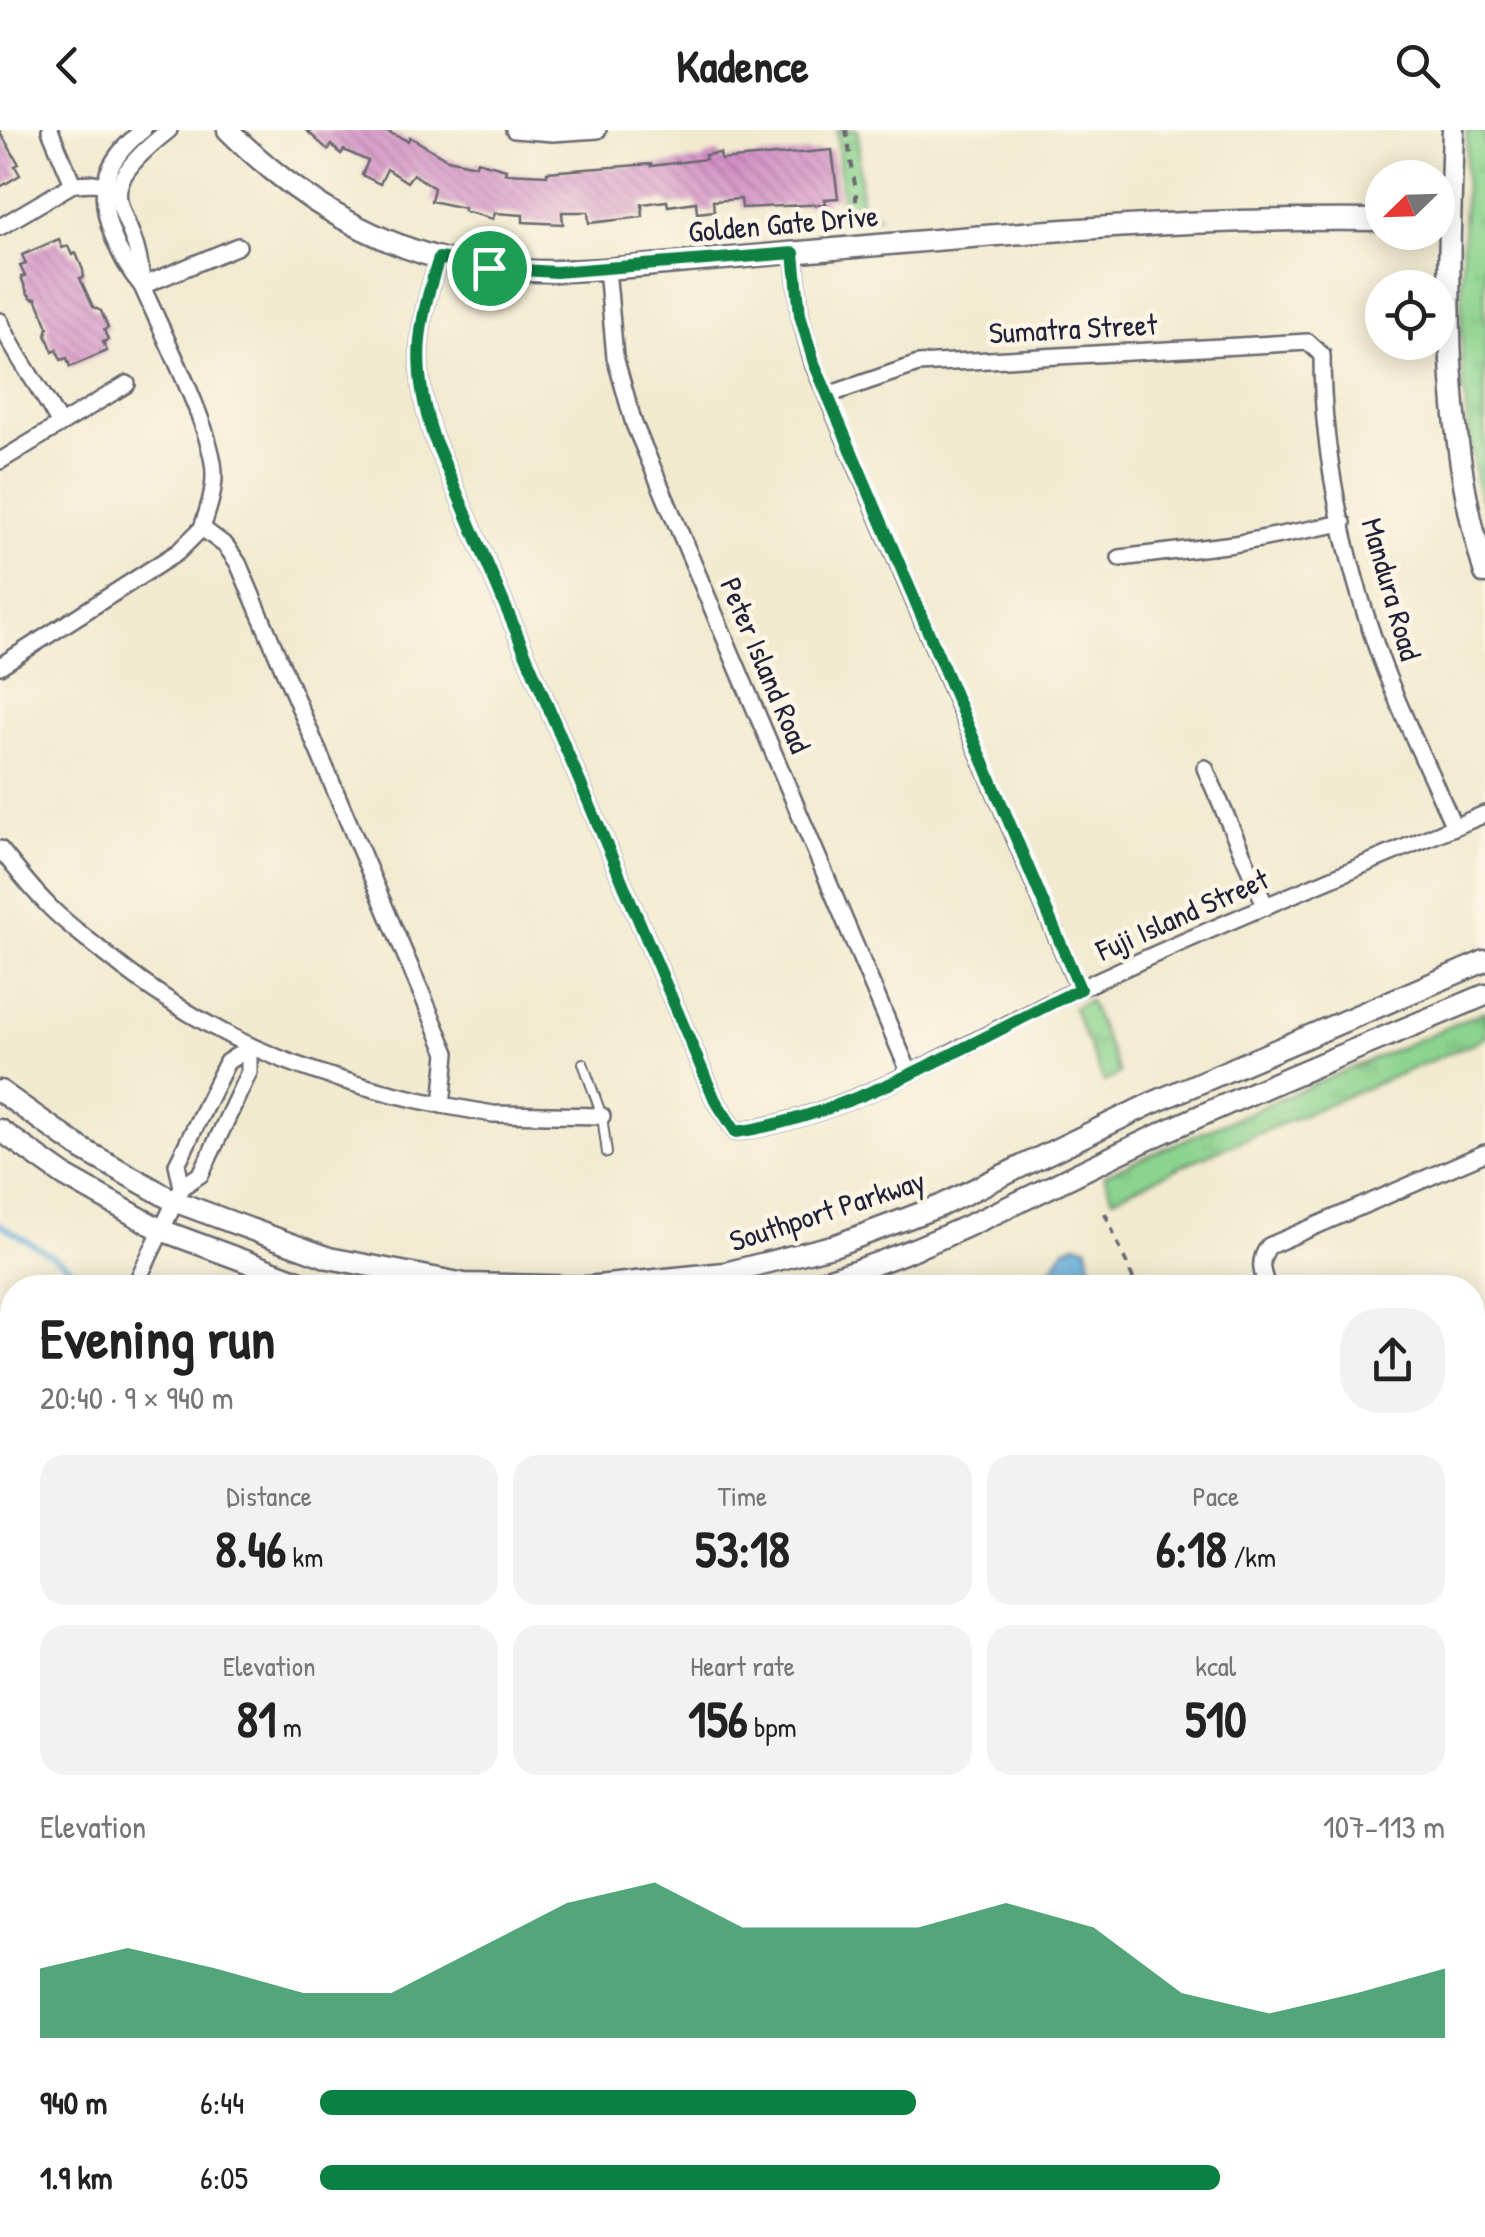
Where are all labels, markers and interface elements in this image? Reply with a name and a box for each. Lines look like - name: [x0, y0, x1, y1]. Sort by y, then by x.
- text: Kadence: [676, 35, 809, 96]
- icon: back: [40, 38, 95, 93]
- icon: search: [1390, 38, 1445, 93]
- north arrow: [1365, 160, 1455, 250]
- map controls: [1365, 160, 1455, 360]
- street label: Golden Gate Drive: [686, 195, 880, 251]
- pin: [447, 226, 532, 311]
- icon: arrive: [462, 241, 517, 296]
- button: locate: [1365, 270, 1455, 360]
- street label: Sumatra Street: [988, 304, 1159, 352]
- street label: Mandura Road: [1353, 513, 1431, 665]
- street label: Peter Island Road: [711, 571, 821, 759]
- street label: Fuji Island Street: [1089, 858, 1275, 970]
- street label: Southport Parkway: [724, 1160, 930, 1260]
- text: Evening run: [40, 1301, 275, 1375]
- button: share: [1340, 1308, 1445, 1413]
- text: 20:40 · 9 × 940 m: [40, 1376, 234, 1419]
- text: Distance: [226, 1477, 312, 1515]
- text: Time: [718, 1477, 767, 1515]
- text: Pace: [1193, 1477, 1239, 1515]
- text: 8.46: [215, 1515, 286, 1583]
- text: 53:18: [695, 1515, 790, 1583]
- text: 6:18: [1156, 1515, 1227, 1583]
- text: km: [286, 1538, 323, 1576]
- text: /km: [1227, 1538, 1276, 1576]
- text: Elevation: [223, 1647, 316, 1685]
- text: Heart rate: [690, 1647, 795, 1685]
- text: kcal: [1195, 1647, 1236, 1685]
- text: 81: [237, 1685, 276, 1753]
- text: 156: [688, 1685, 748, 1753]
- text: 510: [1185, 1685, 1247, 1753]
- text: m: [276, 1708, 302, 1746]
- text: bpm: [748, 1708, 797, 1746]
- text: Elevation: [40, 1805, 146, 1848]
- text: 107–113 m: [1323, 1805, 1445, 1848]
- text: 940 m: [40, 2081, 107, 2124]
- text: 6:44: [200, 2081, 244, 2124]
- text: 1.9 km: [40, 2156, 113, 2199]
- text: 6:05: [200, 2156, 248, 2199]

